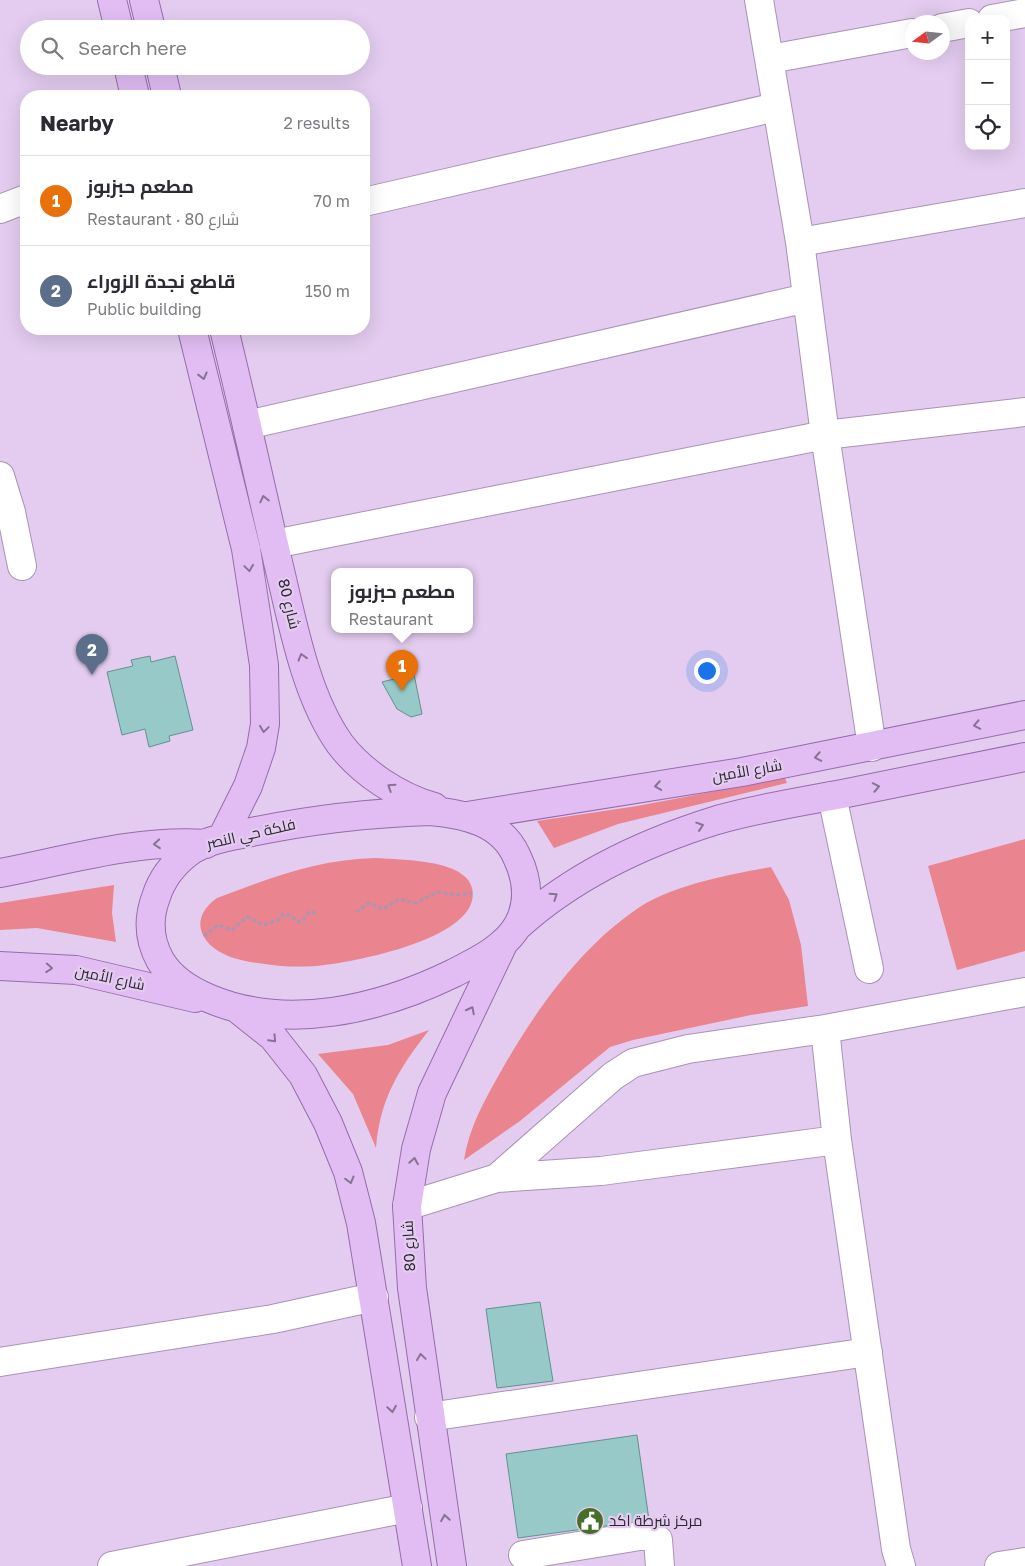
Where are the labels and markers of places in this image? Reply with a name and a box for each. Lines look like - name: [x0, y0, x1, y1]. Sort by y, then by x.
- pin: 2: [76, 634, 108, 675]
- pin: 1: [386, 650, 418, 691]
- public building icon: مركز شرطة اكد: [575, 1506, 605, 1536]
- place label: مركز شرطة اكد: [609, 1511, 702, 1530]

